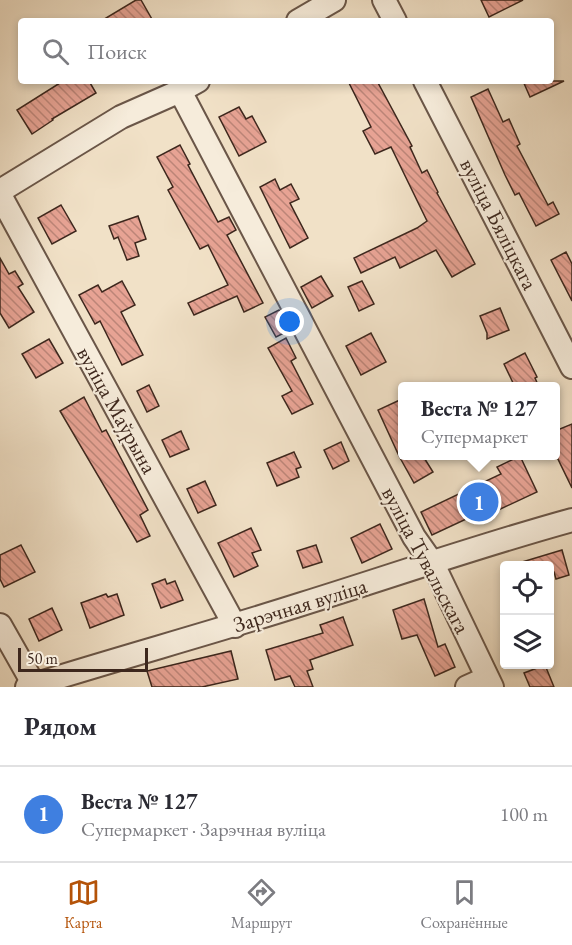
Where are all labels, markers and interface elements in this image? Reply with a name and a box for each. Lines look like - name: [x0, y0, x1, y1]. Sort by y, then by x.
- search box: [18, 18, 554, 84]
- icon: search: [39, 35, 72, 68]
- text: Поиск: [87, 37, 147, 66]
- street label: вуліца Бяліцкага: [453, 153, 545, 295]
- your location: [275, 307, 304, 336]
- street label: вуліца Маўрына: [70, 341, 164, 479]
- popup: [398, 382, 560, 460]
- text: Веста № 127: [421, 394, 537, 423]
- text: Супермаркет: [421, 423, 528, 449]
- pin: 1: [460, 480, 498, 524]
- street label: вуліца Тувальскага: [375, 481, 477, 639]
- map controls: [500, 561, 554, 669]
- button: locate: [500, 561, 554, 615]
- street label: Зарэчная вуліца: [230, 571, 371, 639]
- button: layers: [500, 615, 554, 669]
- scale bar: [18, 645, 148, 672]
- text: 50 m: [27, 648, 58, 669]
- text: Рядом: [24, 709, 97, 743]
- text: Веста № 127: [81, 787, 198, 816]
- text: 1: [38, 801, 49, 827]
- text: 100 m: [500, 801, 548, 827]
- text: Супермаркет · Зарэчная вуліца: [81, 816, 326, 842]
- tab: Карта: [64, 876, 102, 933]
- tab: Маршрут: [231, 876, 292, 933]
- tab: Сохранённые: [421, 876, 508, 933]

